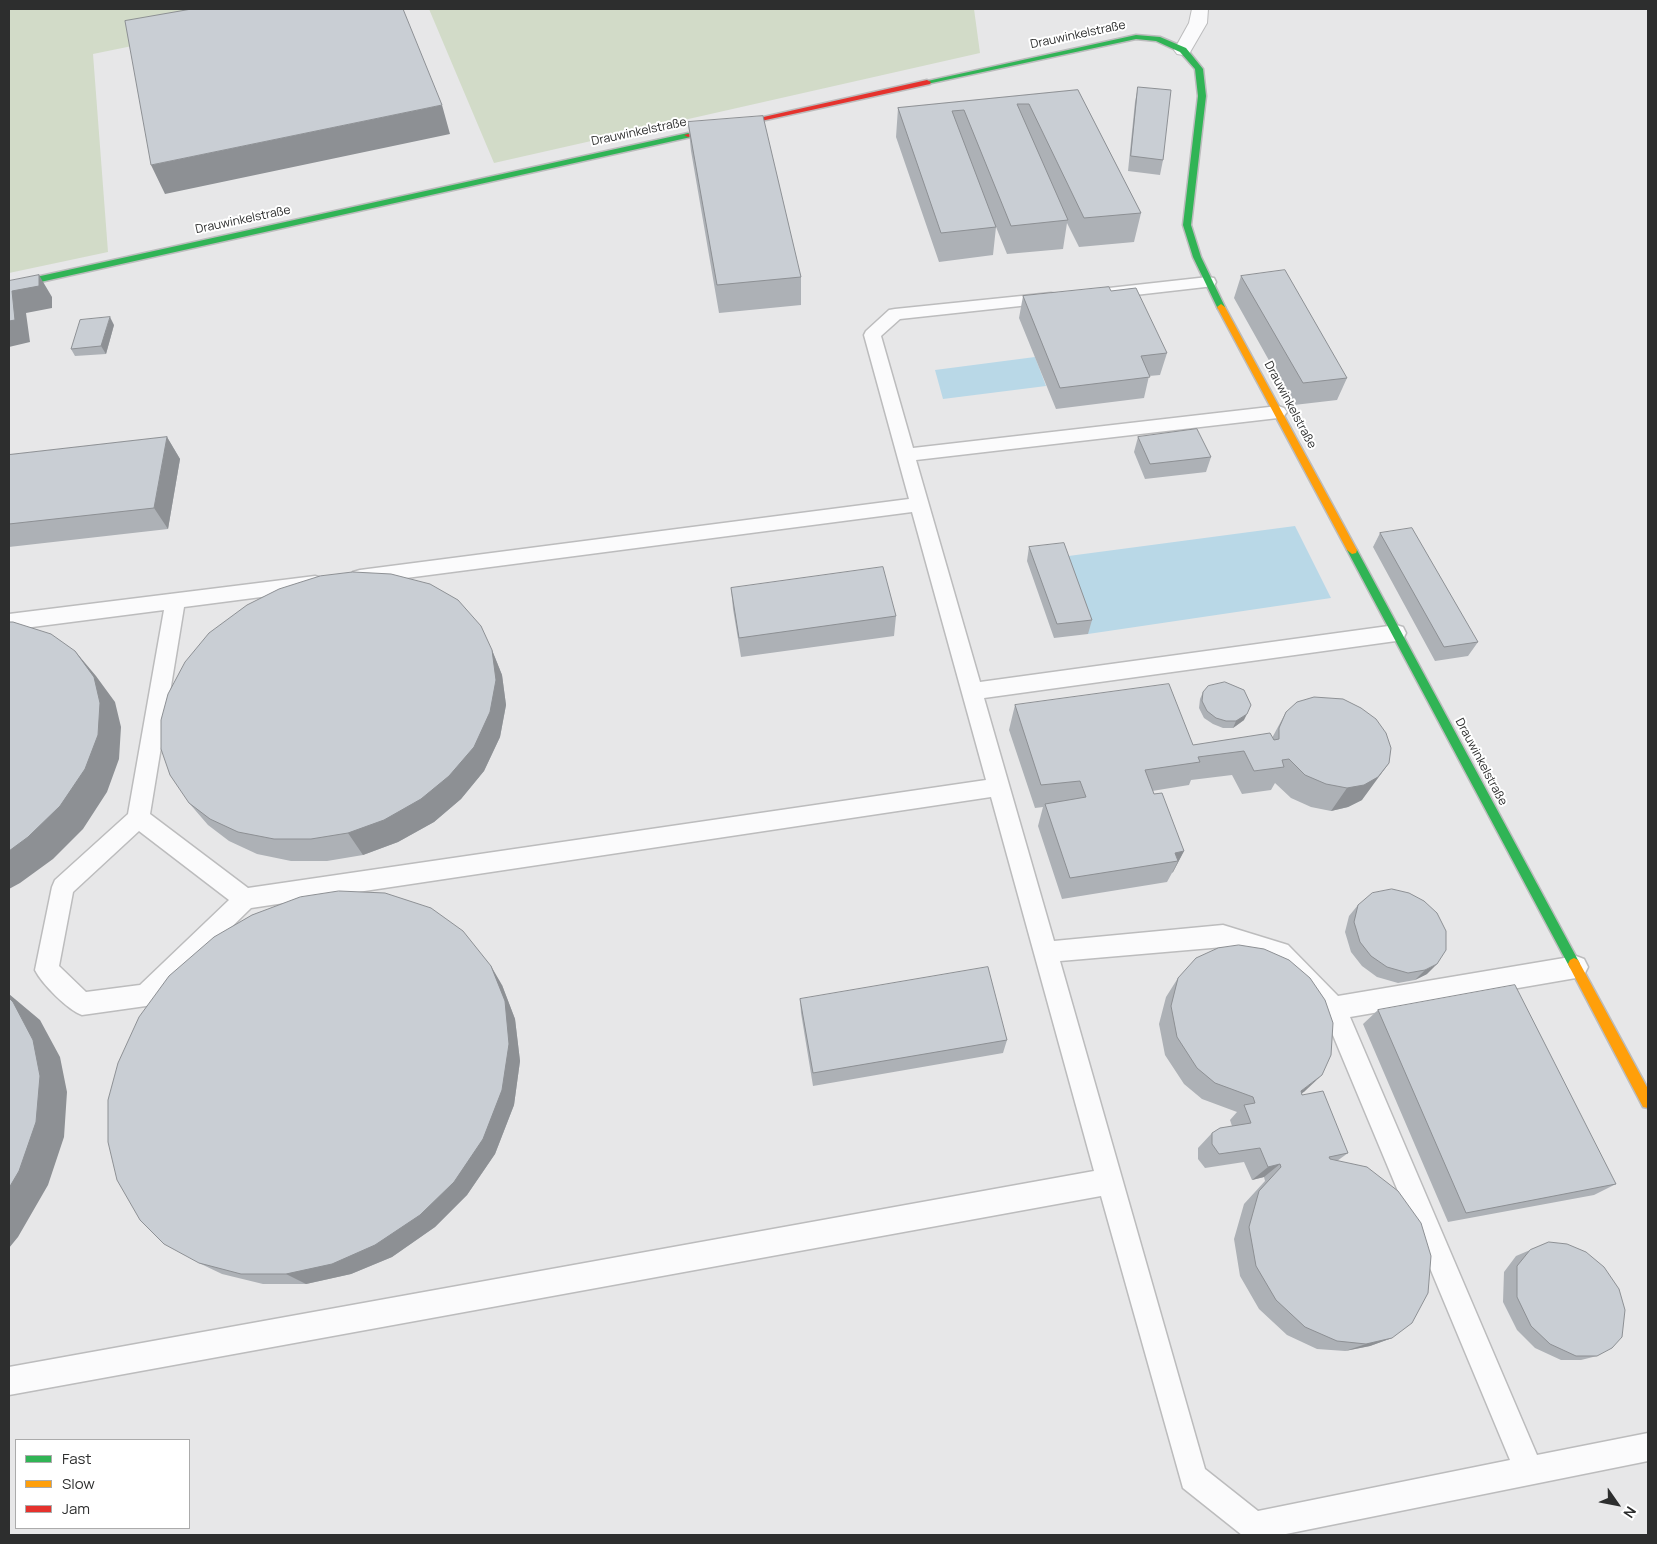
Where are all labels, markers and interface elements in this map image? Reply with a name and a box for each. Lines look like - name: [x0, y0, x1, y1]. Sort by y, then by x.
- street label: Drauwinkelstraße: [1029, 18, 1127, 52]
- street label: Drauwinkelstraße: [590, 115, 688, 149]
- street label: Drauwinkelstraße: [194, 203, 292, 237]
- street label: Drauwinkelstraße: [1261, 359, 1319, 451]
- street label: Drauwinkelstraße: [1452, 716, 1510, 808]
- legend: [15, 1439, 190, 1529]
- text: Fast: [62, 1448, 91, 1469]
- text: Slow: [62, 1473, 95, 1494]
- north arrow: [1592, 1479, 1642, 1529]
- text: Jam: [62, 1498, 90, 1519]
- text: N: [1619, 1503, 1641, 1522]

